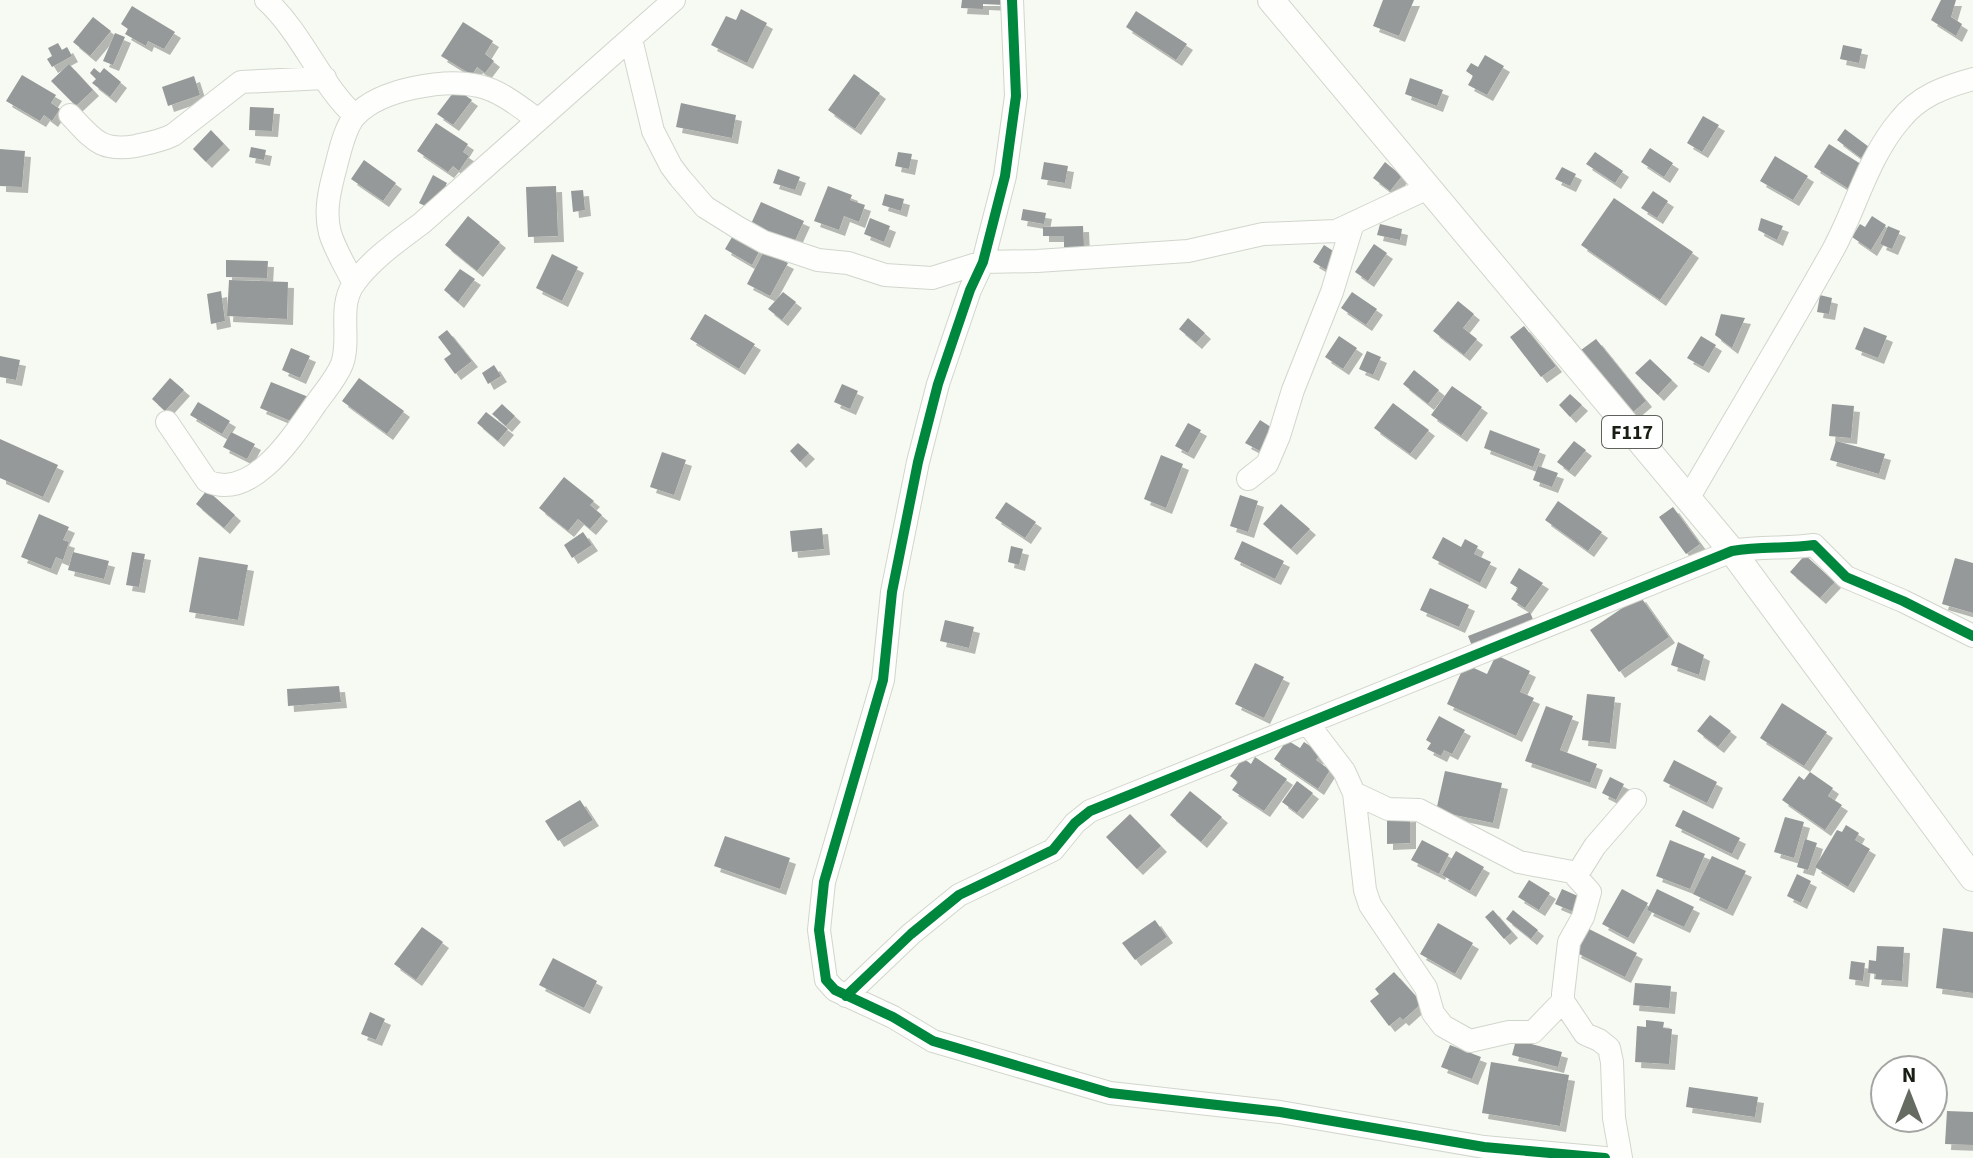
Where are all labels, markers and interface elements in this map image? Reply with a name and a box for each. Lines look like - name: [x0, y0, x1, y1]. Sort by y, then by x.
- road number: F117: [1602, 416, 1662, 448]
- north arrow: [1869, 1054, 1949, 1134]
- text: N: [1902, 1059, 1916, 1091]

